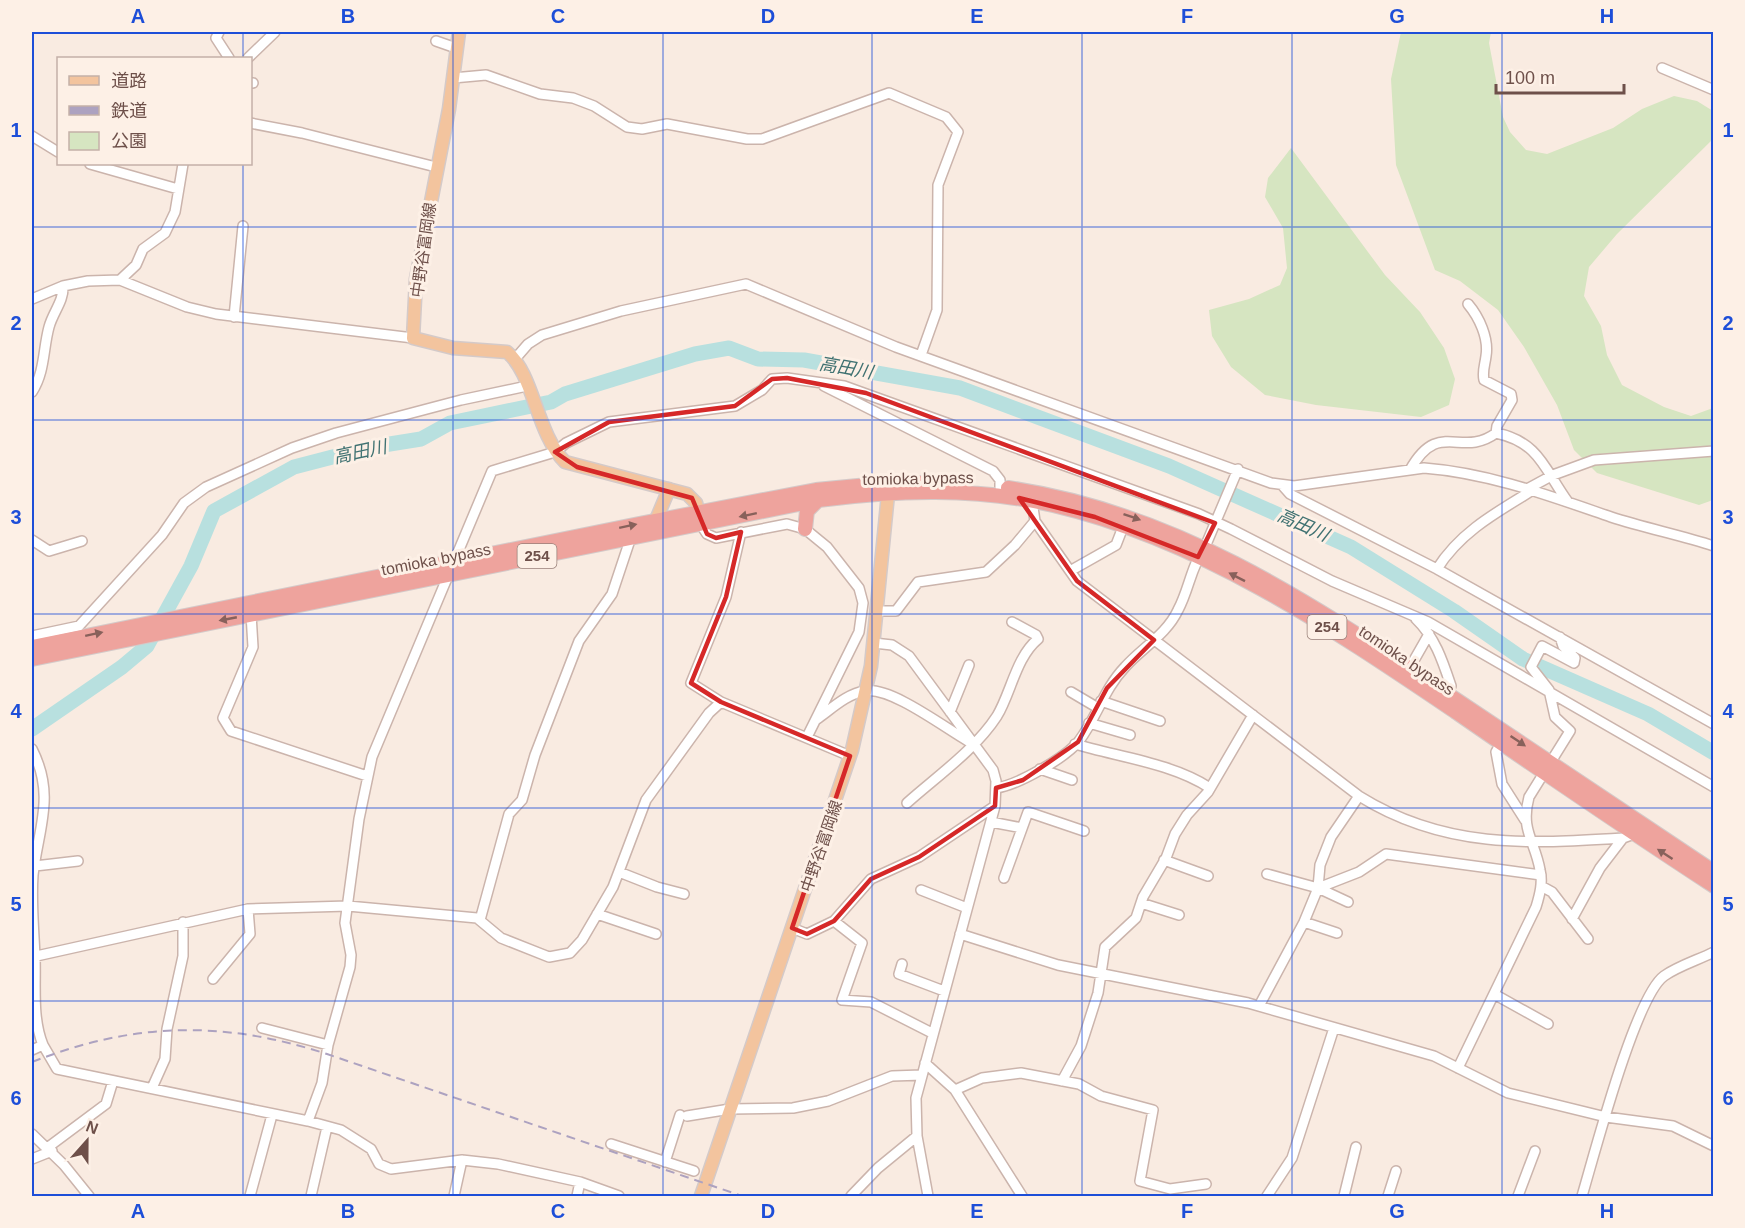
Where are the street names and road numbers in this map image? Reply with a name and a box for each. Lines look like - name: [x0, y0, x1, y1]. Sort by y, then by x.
- street label: 中野谷富岡線: [408, 201, 439, 299]
- street label: tomioka bypass: [862, 469, 974, 488]
- street label: tomioka bypass: [380, 541, 492, 578]
- road number: 254: [518, 544, 556, 568]
- road number: 254: [1308, 615, 1346, 639]
- street label: tomioka bypass: [1356, 622, 1458, 699]
- street label: 中野谷富岡線: [798, 798, 845, 894]

